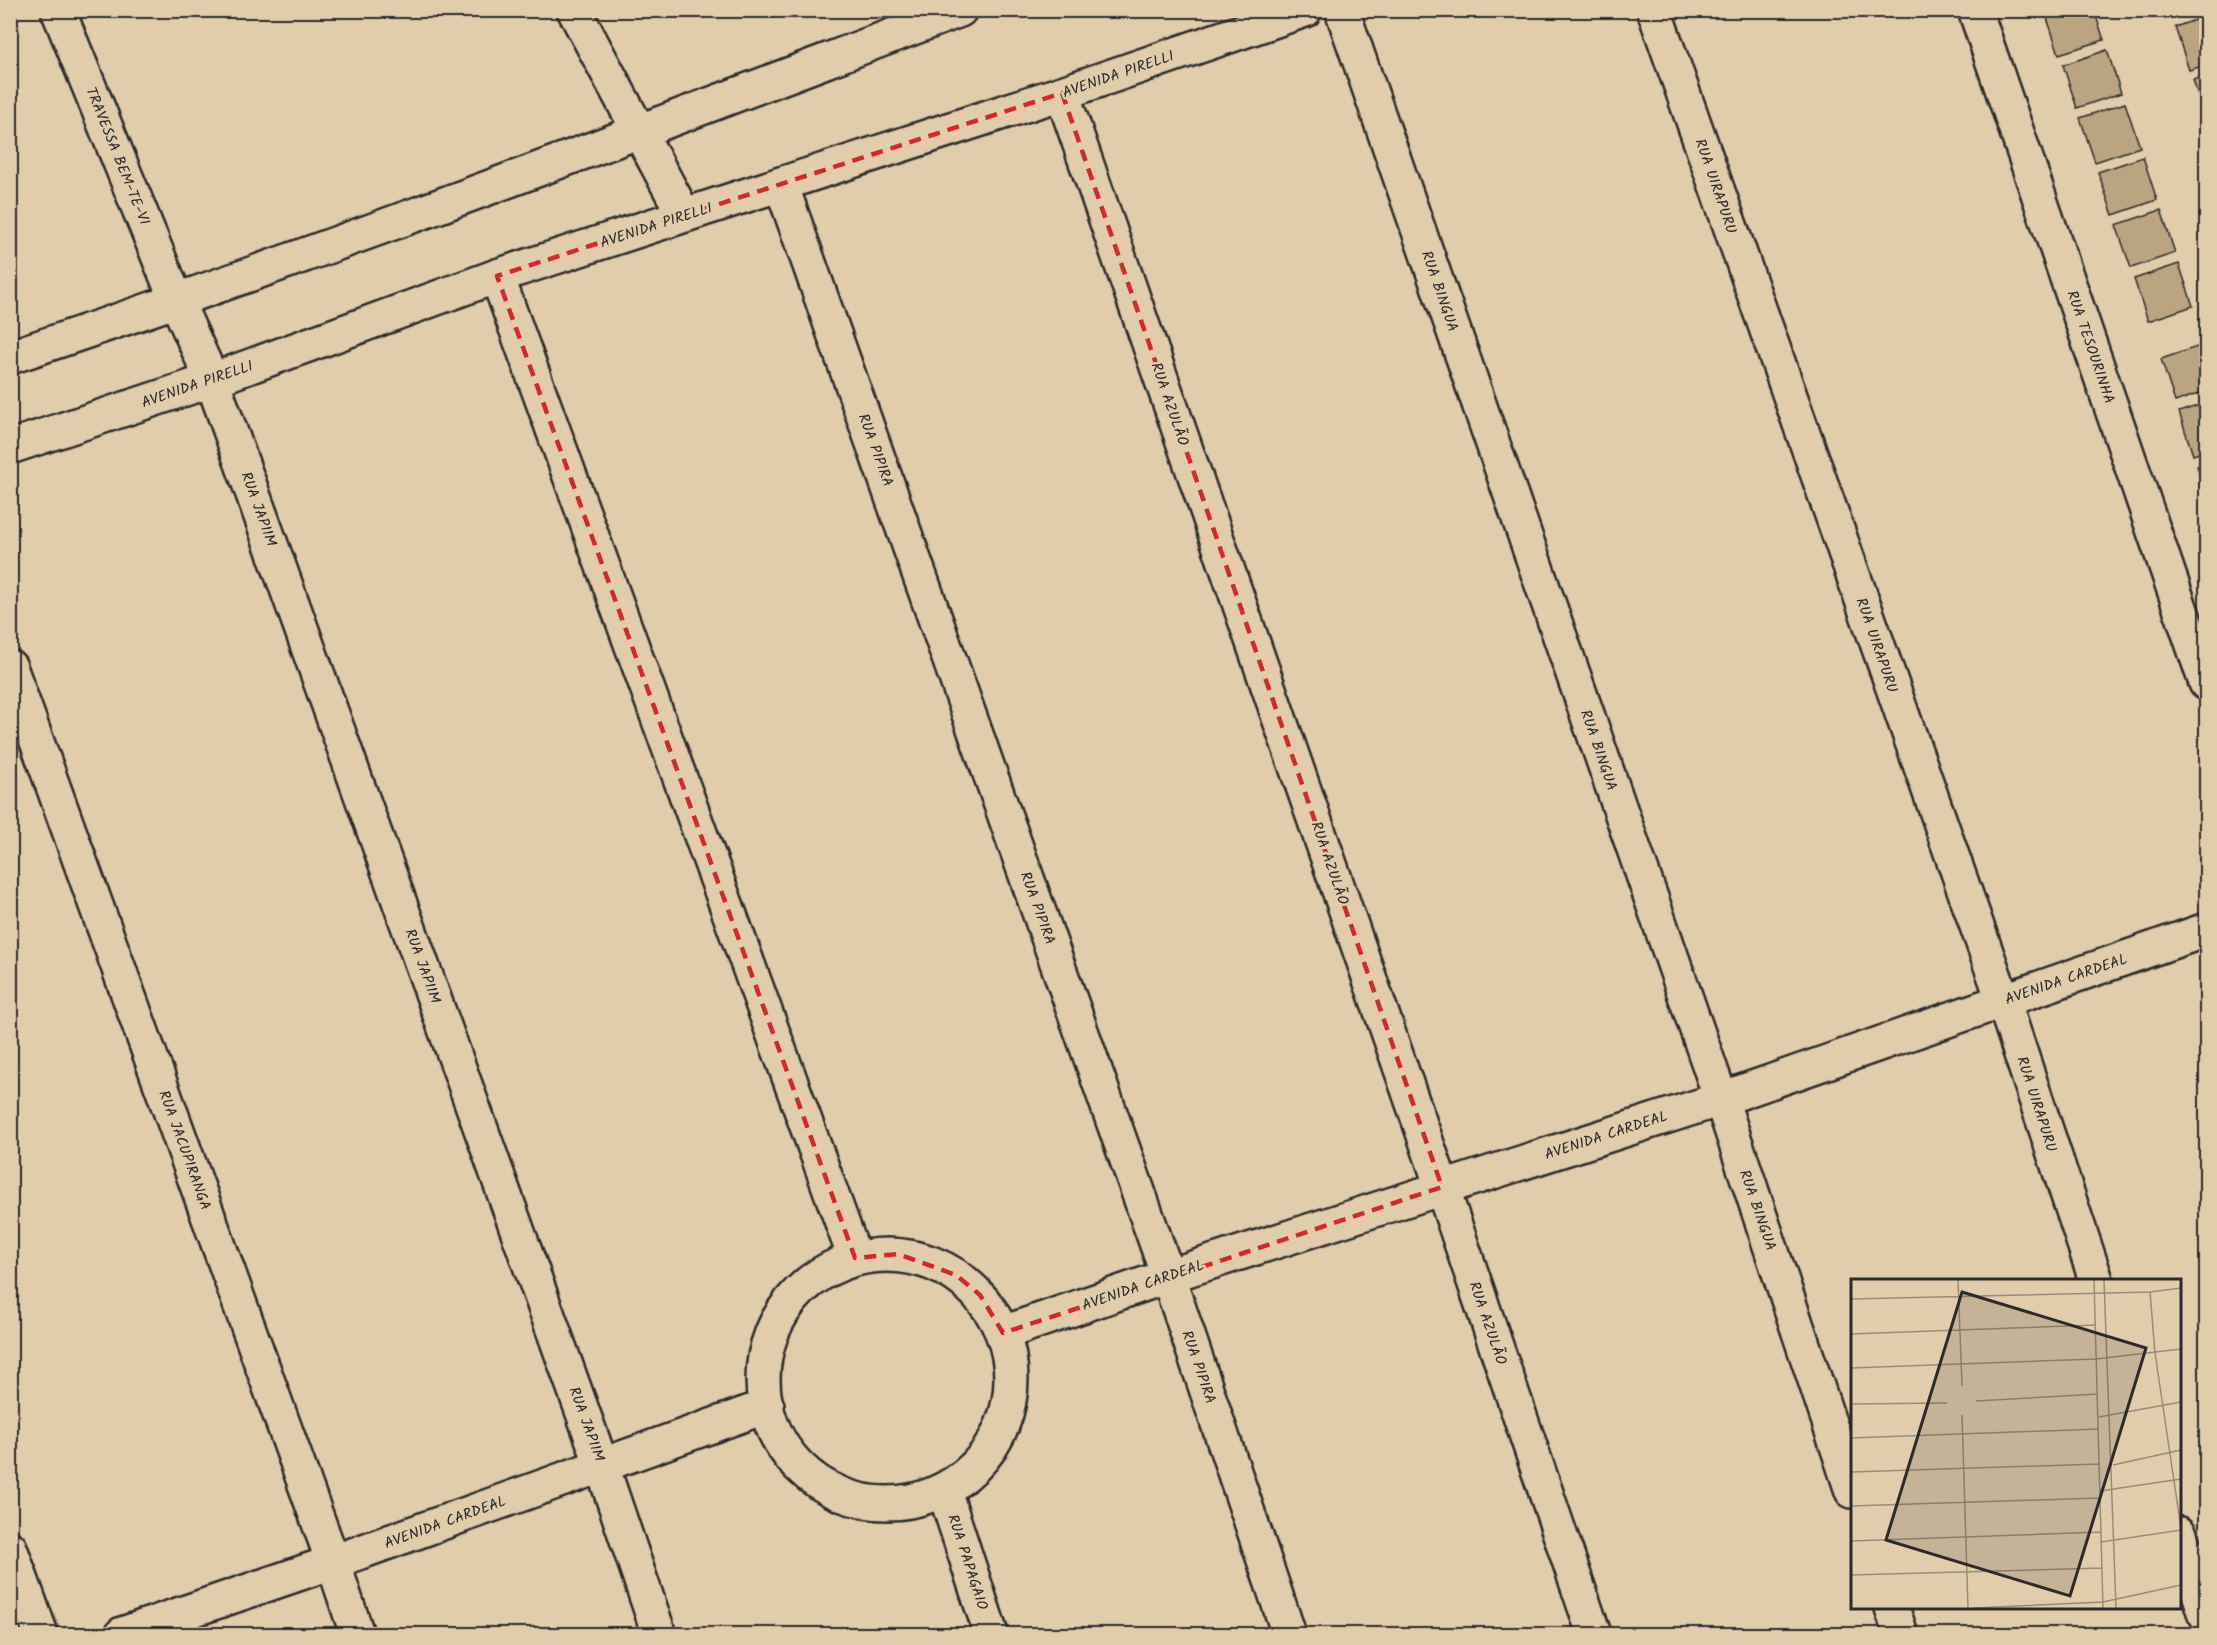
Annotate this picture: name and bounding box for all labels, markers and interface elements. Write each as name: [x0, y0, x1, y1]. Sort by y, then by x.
street label: AVENIDA PIRELLI: [1059, 44, 1178, 105]
street label: TRAVESSA BEM-TE-VI: [78, 84, 156, 229]
street label: RUA UIRAPURU: [1688, 136, 1743, 237]
street label: AVENIDA PIRELLI: [597, 196, 716, 255]
street label: RUA BINGUA: [1414, 247, 1464, 335]
street label: RUA TESOURINHA: [2059, 287, 2121, 407]
street label: AVENIDA PIRELLI: [138, 354, 257, 415]
street label: RUA AZULÃO: [1144, 359, 1195, 449]
street label: RUA PIPIRA: [851, 410, 899, 490]
street label: RUA JAPIIM: [233, 468, 283, 550]
street label: RUA UIRAPURU: [1849, 595, 1904, 696]
street label: RUA BINGUA: [1573, 706, 1623, 794]
street label: RUA AZULÃO: [1304, 818, 1355, 908]
street label: RUA PIPIRA: [1013, 868, 1061, 948]
street label: RUA JAPIIM: [397, 925, 447, 1007]
street label: AVENIDA CARDEAL: [2002, 948, 2131, 1012]
street label: RUA UIRAPURU: [2009, 1053, 2063, 1155]
street label: RUA JACUPIRANGA: [151, 1087, 217, 1214]
street label: AVENIDA CARDEAL: [1542, 1105, 1671, 1167]
street label: RUA BINGUA: [1732, 1166, 1782, 1254]
street label: AVENIDA CARDEAL: [1079, 1254, 1208, 1318]
street label: RUA AZULÃO: [1462, 1278, 1513, 1368]
inset map: [1851, 1279, 2181, 1609]
street label: RUA PIPIRA: [1174, 1327, 1222, 1407]
street label: RUA JAPIIM: [561, 1383, 611, 1465]
street label: AVENIDA CARDEAL: [381, 1490, 510, 1556]
street label: RUA PAPAGAIO: [940, 1511, 994, 1613]

